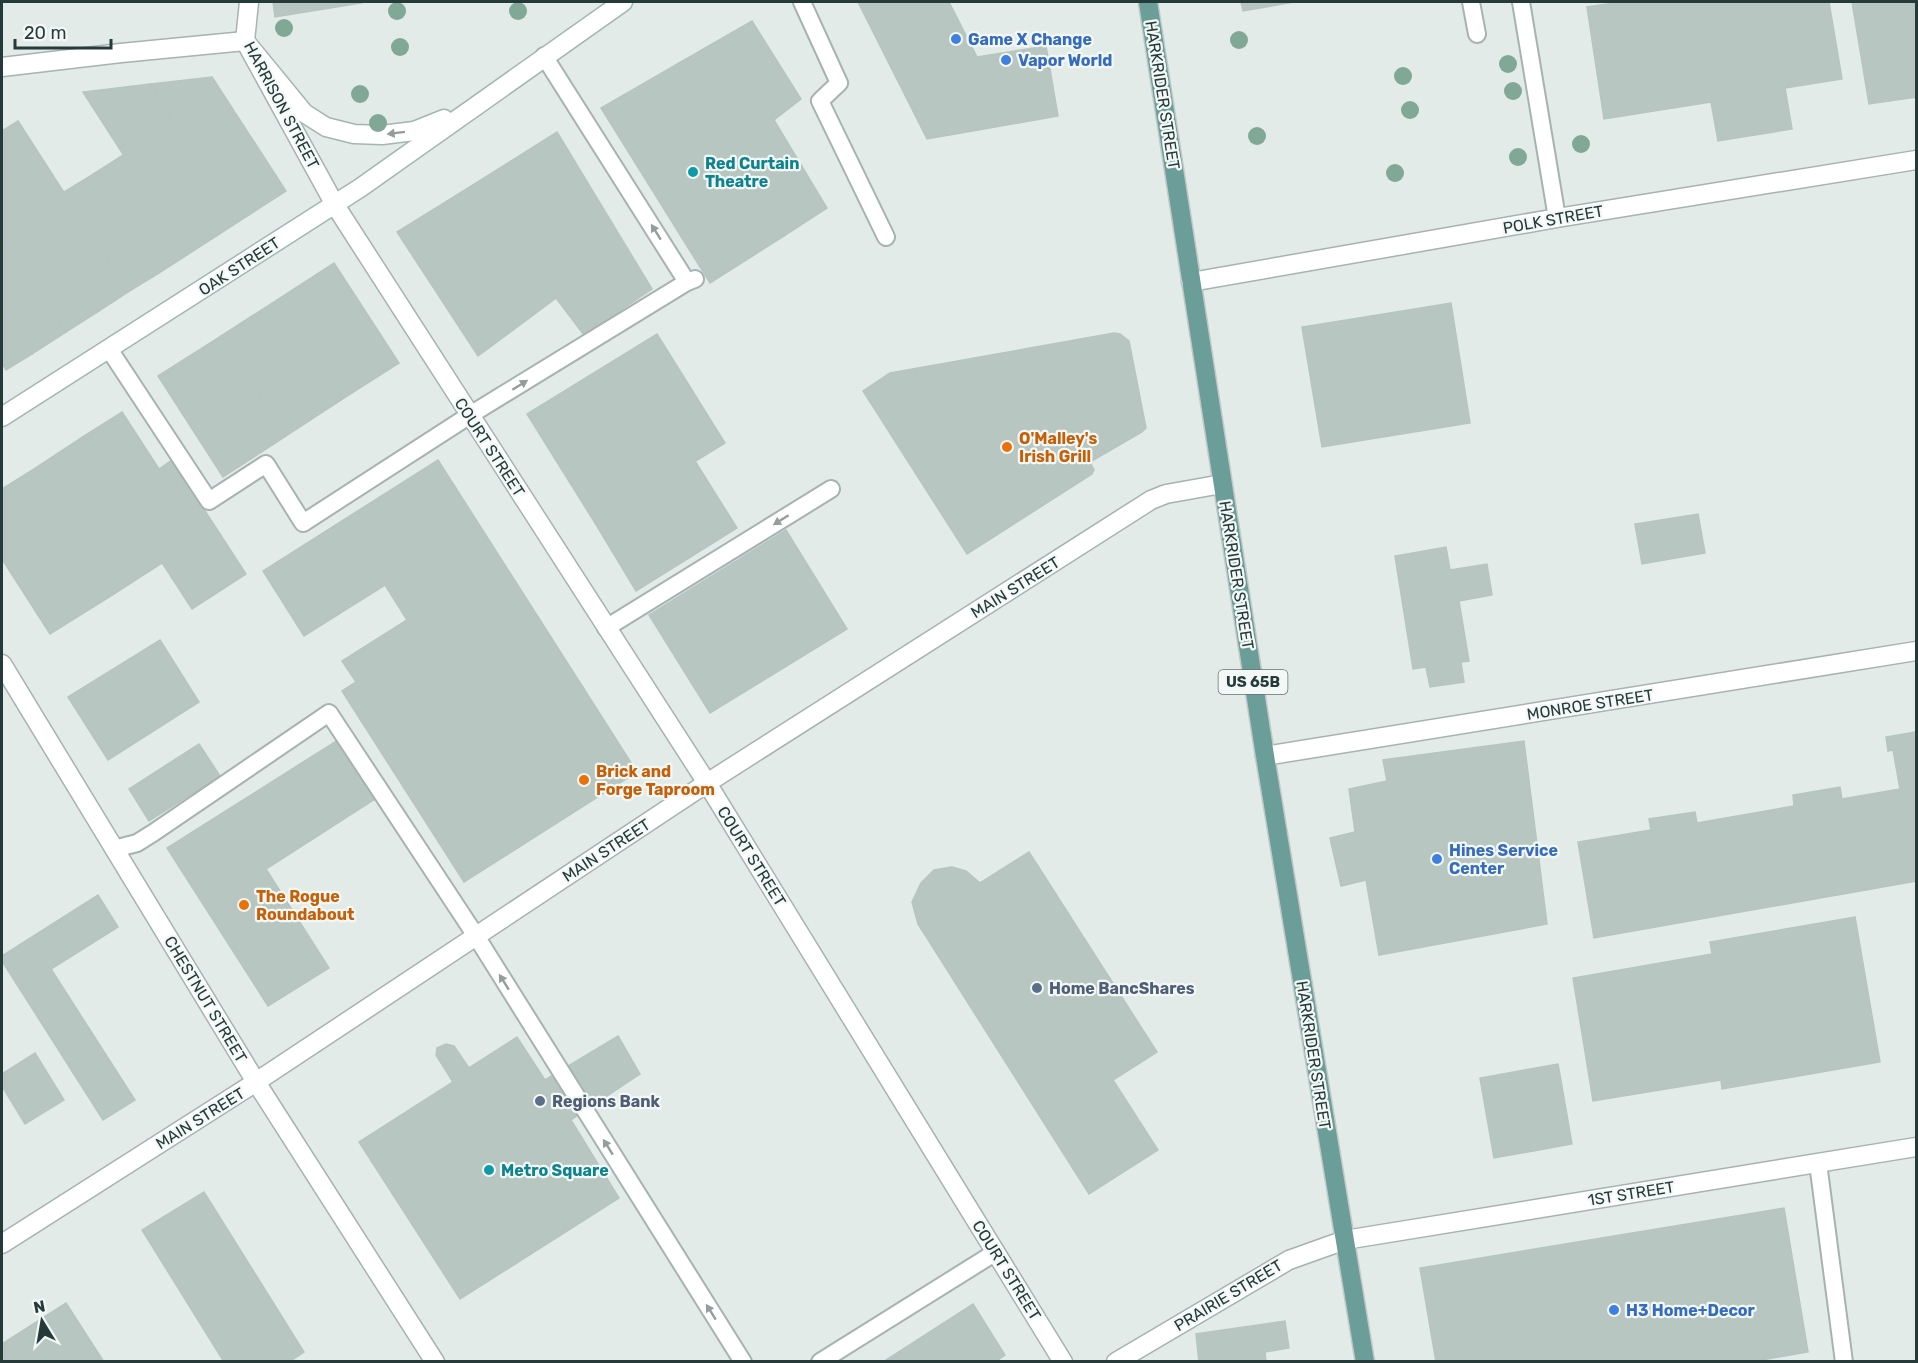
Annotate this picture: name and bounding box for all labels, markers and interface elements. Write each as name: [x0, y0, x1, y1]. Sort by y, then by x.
scale bar: [15, 12, 111, 50]
street label: HARKRIDER STREET: [1141, 19, 1184, 171]
text: 20 m: [24, 22, 66, 44]
place label: Game X Change: [968, 30, 1092, 49]
marker: Game X Change: [949, 32, 963, 46]
street label: HARRISON STREET: [240, 38, 323, 172]
place label: Vapor World: [1018, 51, 1112, 70]
marker: Vapor World: [999, 53, 1013, 67]
one-way arrow: [387, 128, 406, 138]
place label: Red Curtain Theatre: [705, 154, 800, 191]
marker: Red Curtain Theatre: [686, 165, 700, 179]
street label: POLK STREET: [1501, 201, 1605, 238]
one-way arrow: [650, 224, 661, 241]
street label: OAK STREET: [195, 233, 283, 300]
one-way arrow: [512, 379, 528, 390]
street label: COURT STREET: [451, 394, 529, 500]
place label: O'Malley's Irish Grill: [1019, 429, 1097, 466]
marker: O'Malley's Irish Grill: [1000, 440, 1014, 454]
street label: HARKRIDER STREET: [1215, 499, 1258, 651]
one-way arrow: [773, 515, 789, 526]
street label: MAIN STREET: [967, 553, 1063, 622]
road number: US 65B: [1218, 670, 1288, 694]
street label: MONROE STREET: [1525, 685, 1655, 724]
place label: Brick and Forge Taproom: [596, 762, 715, 799]
marker: Brick and Forge Taproom: [577, 773, 591, 787]
street label: COURT STREET: [713, 803, 790, 910]
street label: MAIN STREET: [559, 815, 654, 886]
place label: Hines Service Center: [1449, 841, 1558, 878]
marker: Hines Service Center: [1430, 852, 1444, 866]
place label: The Rogue Roundabout: [256, 887, 355, 924]
marker: The Rogue Roundabout: [237, 898, 251, 912]
street label: CHESTNUT STREET: [160, 933, 251, 1066]
one-way arrow: [499, 974, 510, 990]
place label: Home BancShares: [1049, 979, 1195, 998]
street label: HARKRIDER STREET: [1292, 979, 1335, 1131]
marker: Home BancShares: [1030, 981, 1044, 995]
street label: MAIN STREET: [152, 1084, 248, 1153]
place label: Regions Bank: [552, 1092, 660, 1111]
marker: Regions Bank: [533, 1094, 547, 1108]
one-way arrow: [602, 1139, 613, 1155]
place label: Metro Square: [501, 1161, 609, 1180]
marker: Metro Square: [482, 1163, 496, 1177]
street label: 1ST STREET: [1586, 1177, 1676, 1210]
street label: COURT STREET: [968, 1217, 1045, 1324]
street label: PRAIRIE STREET: [1171, 1256, 1286, 1335]
north arrow: [12, 1291, 72, 1351]
text: N: [32, 1296, 47, 1317]
place label: H3 Home+Decor: [1626, 1301, 1756, 1320]
marker: H3 Home+Decor: [1607, 1303, 1621, 1317]
one-way arrow: [706, 1304, 717, 1320]

